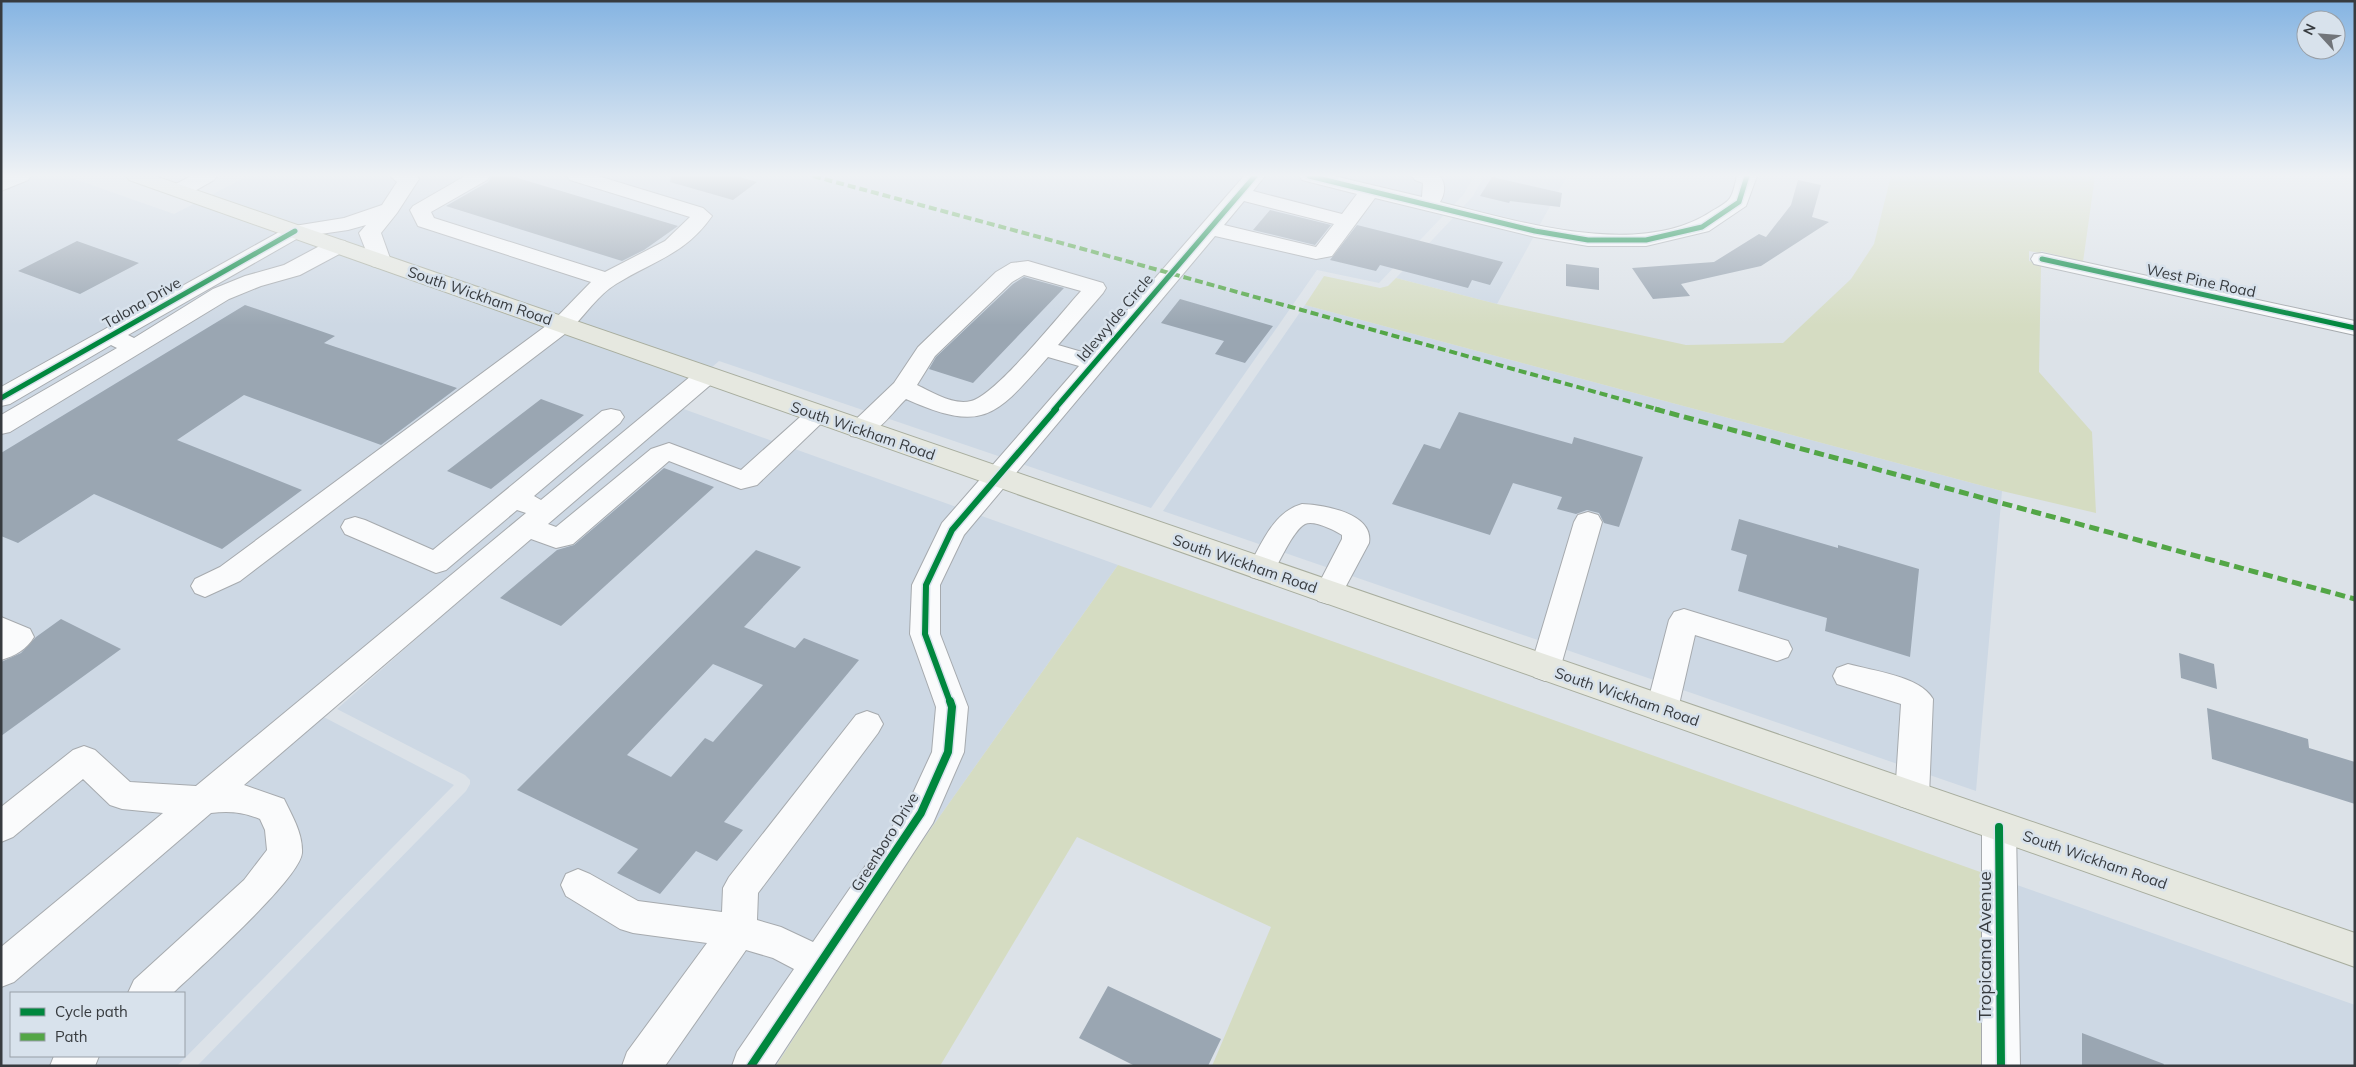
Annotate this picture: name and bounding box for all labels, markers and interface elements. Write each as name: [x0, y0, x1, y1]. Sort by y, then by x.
north arrow: [2296, 10, 2346, 60]
text: N: [2299, 21, 2320, 38]
street label: West Pine Road: [2145, 260, 2258, 301]
street label: South Wickham Road: [405, 262, 555, 329]
street label: Idlewylde Circle: [1072, 270, 1157, 365]
street label: Talona Drive: [99, 273, 184, 333]
street label: South Wickham Road: [788, 397, 938, 464]
street label: South Wickham Road: [1170, 530, 1320, 597]
street label: South Wickham Road: [1552, 663, 1702, 730]
street label: Greenboro Drive: [847, 789, 923, 895]
street label: South Wickham Road: [2020, 826, 2170, 893]
street label: Tropicana Avenue: [1973, 871, 1996, 1021]
legend: [10, 992, 185, 1057]
text: Cycle path: [55, 1002, 128, 1021]
text: Path: [55, 1027, 87, 1046]

